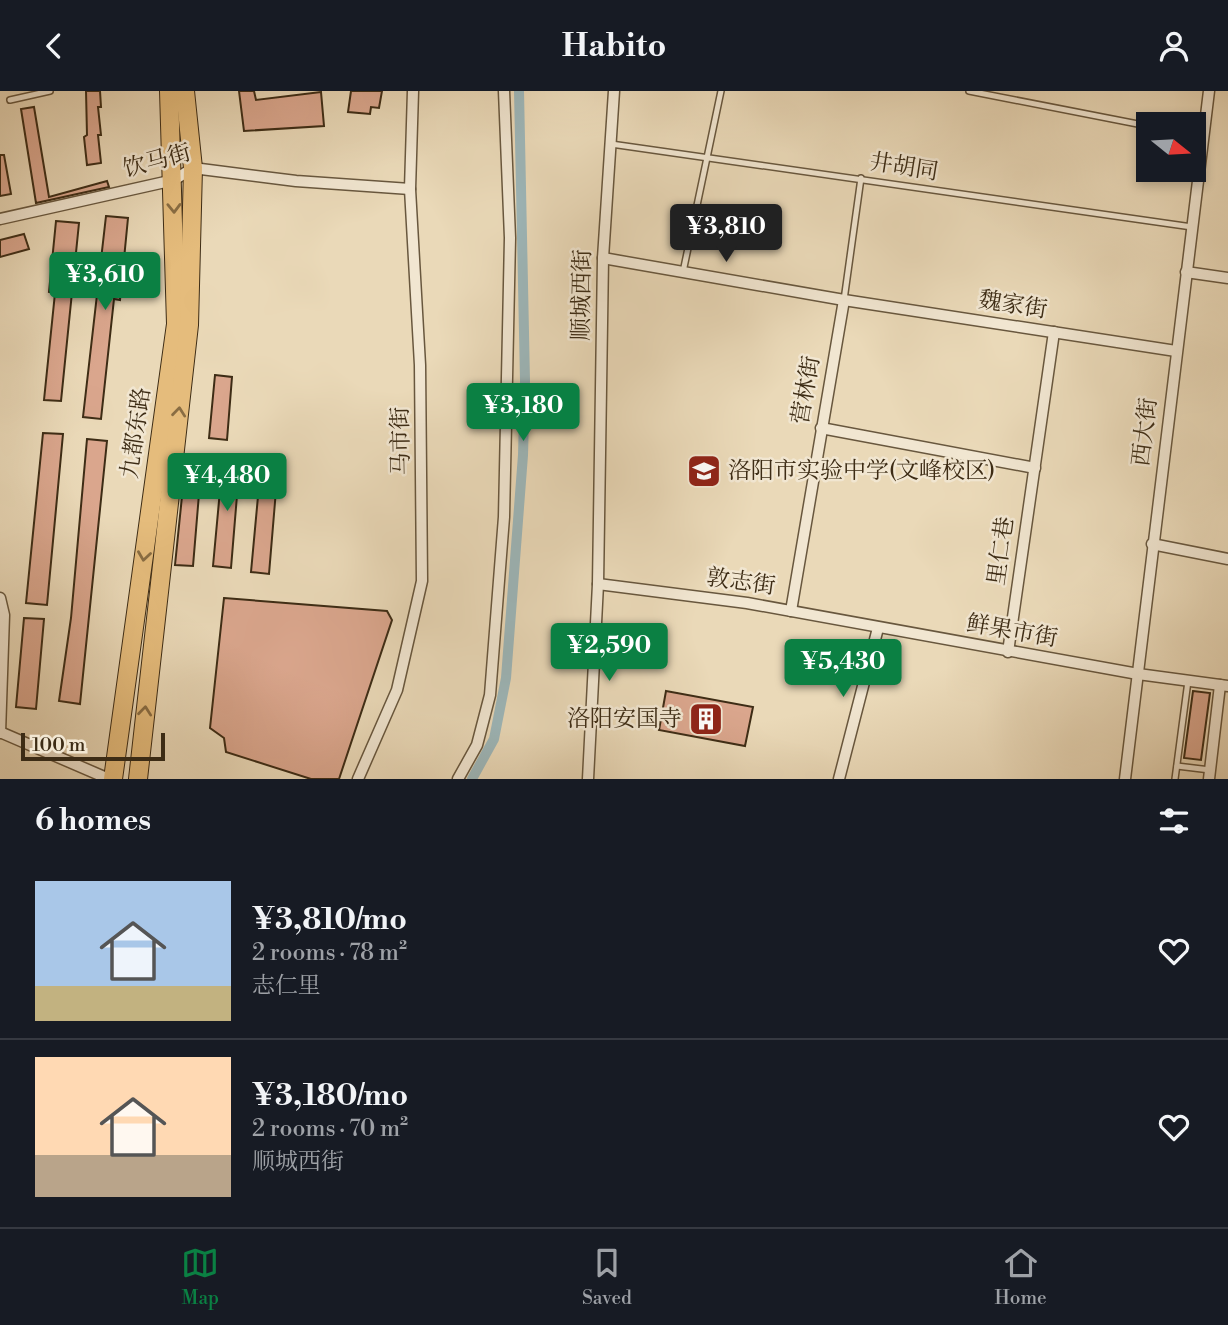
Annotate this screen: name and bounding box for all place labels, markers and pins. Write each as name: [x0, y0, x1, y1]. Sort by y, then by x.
pin: ¥3,810: [669, 205, 783, 264]
pin: ¥3,610: [48, 253, 162, 312]
pin: ¥3,180: [466, 383, 580, 443]
school or university icon: 洛阳市实验中学(文峰校区): [685, 452, 723, 490]
pin: ¥4,480: [170, 453, 284, 513]
place label: 洛阳市实验中学(文峰校区): [728, 457, 995, 485]
pin: ¥2,590: [552, 623, 666, 683]
pin: ¥5,430: [786, 639, 900, 699]
building icon: 洛阳安国寺: [687, 700, 725, 738]
place label: 洛阳安国寺: [567, 705, 682, 733]

